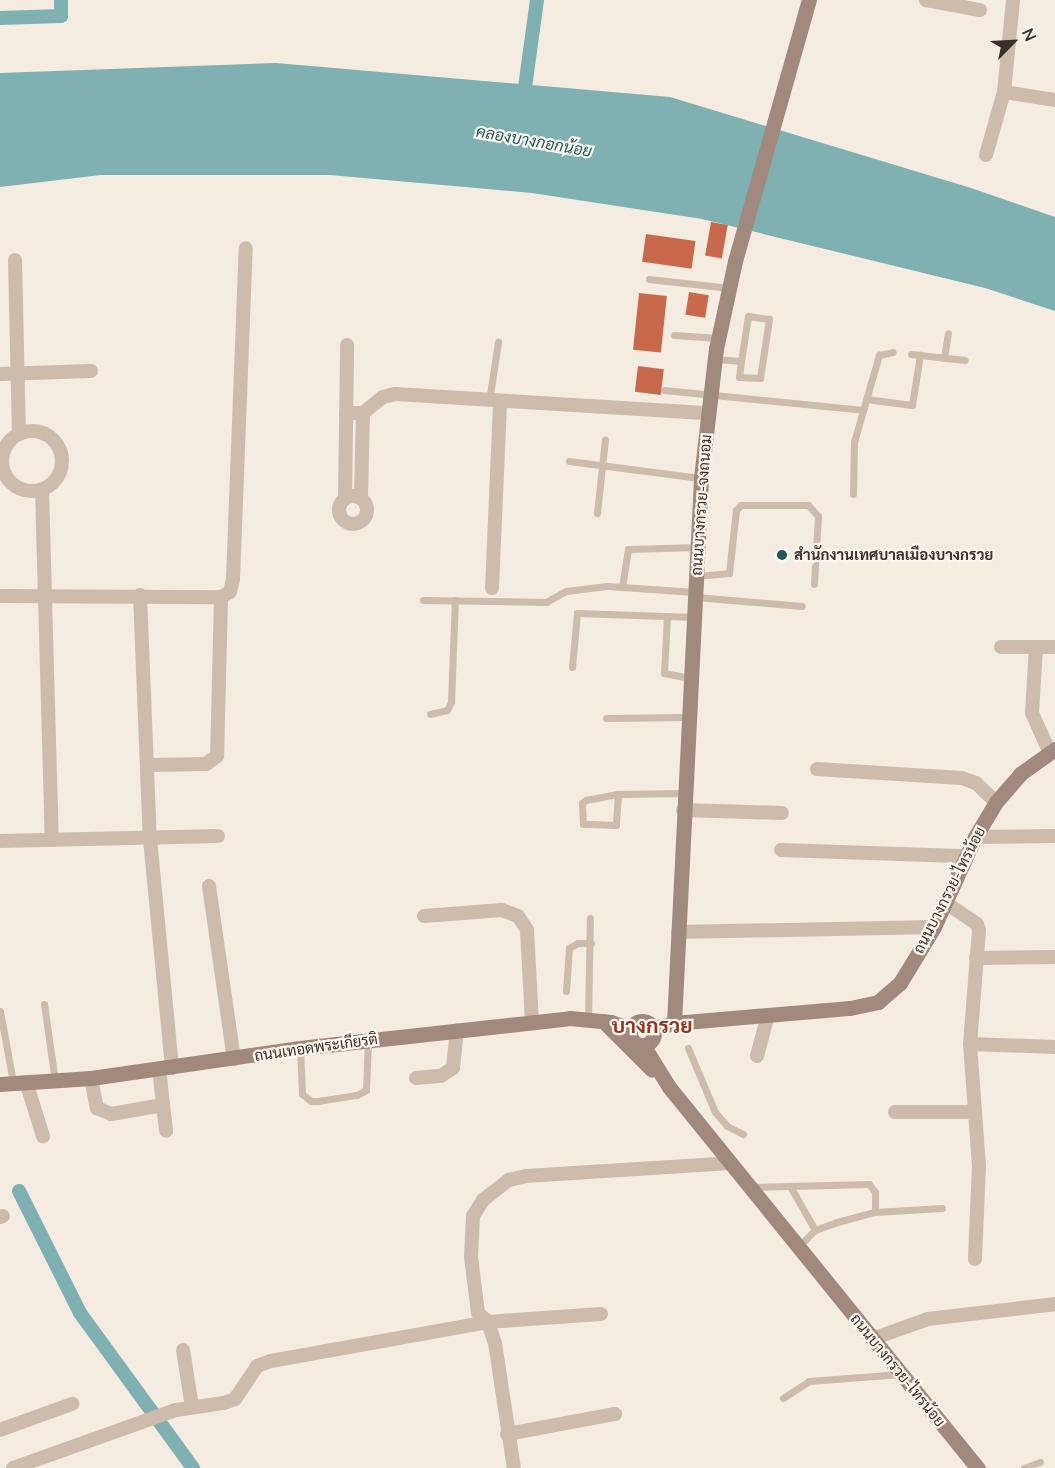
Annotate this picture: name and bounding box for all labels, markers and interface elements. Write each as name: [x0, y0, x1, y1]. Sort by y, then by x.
north arrow: [983, 12, 1043, 72]
text: N: [1018, 25, 1041, 44]
water label: คลองบางกอกน้อย: [474, 121, 594, 161]
street label: ถนนบางกรวย-จงถนอม: [687, 434, 715, 576]
place label: สำนักงานเทศบาลเมืองบางกรวย: [794, 546, 993, 564]
marker: สำนักงานเทศบาลเมืองบางกรวย: [775, 548, 789, 562]
street label: ถนนบางกรวย-ไทรน้อย: [909, 824, 989, 956]
district label: บางกรวย: [611, 1012, 693, 1038]
street label: ถนนเทอดพระเกียรติ: [253, 1029, 379, 1065]
street label: ถนนบางกรวย-ไทรน้อย: [847, 1310, 949, 1430]

